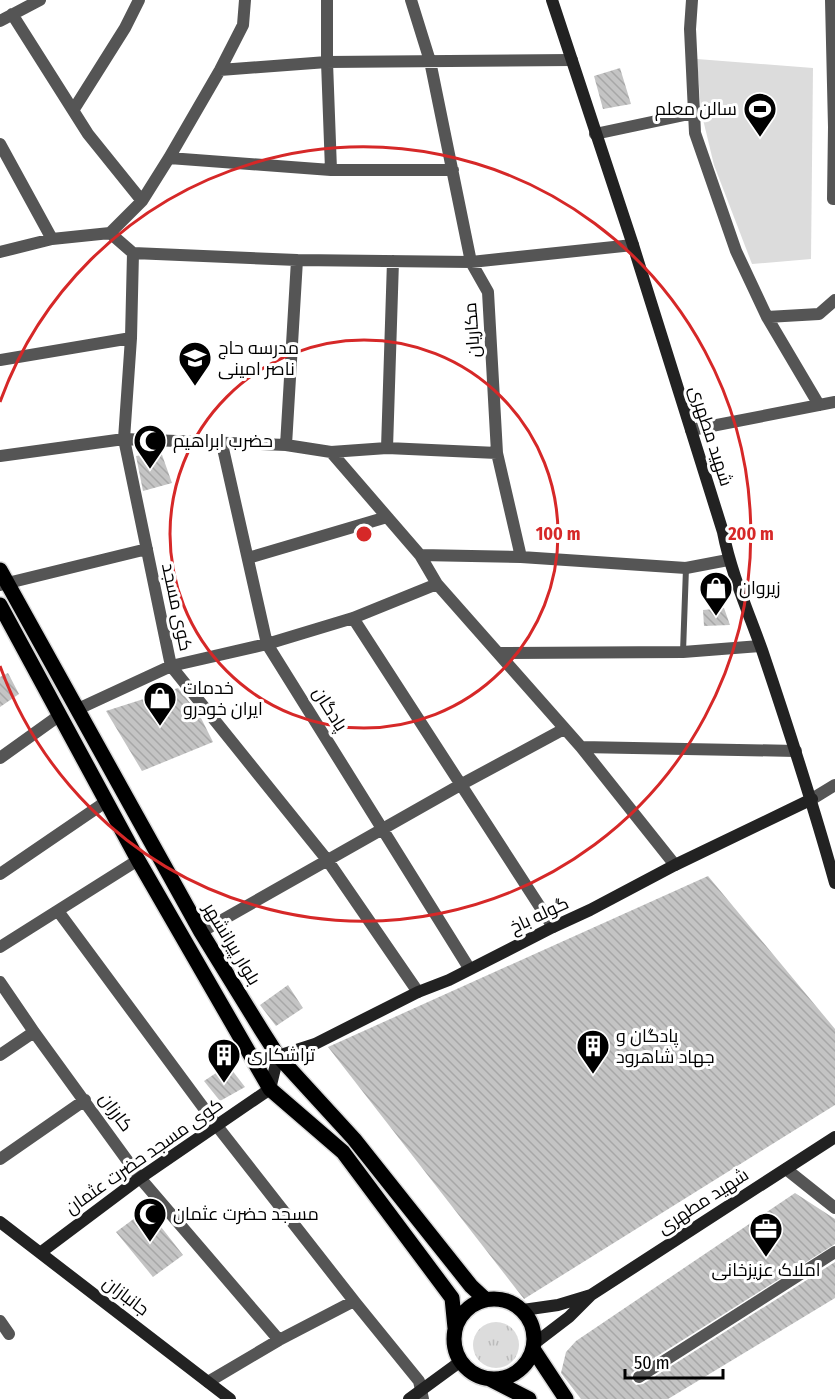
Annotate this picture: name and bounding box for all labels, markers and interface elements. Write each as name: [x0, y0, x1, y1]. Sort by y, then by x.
sports icon: سالن معلم: [742, 91, 778, 138]
place label: سالن معلم: [655, 98, 737, 121]
street label: مکاریان: [459, 302, 485, 358]
place label: مدرسه حاج ناصر امینی: [218, 337, 299, 380]
school or university icon: مدرسه حاج ناصر امینی: [177, 340, 213, 387]
street label: شهید مطهری: [684, 383, 738, 489]
mosque icon: حضرب ابراهیم: [132, 423, 168, 470]
place label: حضرب ابراهیم: [173, 430, 273, 453]
text: 100 m: [536, 523, 580, 545]
text: 200 m: [727, 523, 774, 545]
centre of rings: [354, 524, 374, 544]
street label: کوی مسجد: [157, 561, 197, 653]
shop icon: زیروان: [698, 570, 734, 617]
place label: زیروان: [739, 577, 781, 599]
place label: خدمات ایران خودرو: [183, 677, 263, 720]
shop icon: خدمات ایران خودرو: [142, 680, 178, 727]
street label: پادگان: [307, 683, 352, 736]
street label: گوله باخ: [506, 892, 572, 939]
street label: بلوار پیرانشهر: [197, 898, 265, 990]
place label: پادگان و جهاد شاهرود: [616, 1025, 715, 1068]
building icon: پادگان و جهاد شاهرود: [575, 1028, 611, 1075]
building icon: تراشکاری: [206, 1037, 242, 1084]
place label: تراشکاری: [247, 1044, 315, 1066]
street label: کارزان: [95, 1088, 137, 1136]
street label: کوی مسجد حضرت عثمان: [61, 1093, 227, 1219]
street label: شهید مطهری: [653, 1163, 753, 1239]
mosque icon: مسجد حضرت عثمان: [132, 1196, 168, 1243]
place label: مسجد حضرت عثمان: [173, 1203, 319, 1225]
office icon: املاک عزیزخانی: [748, 1211, 784, 1258]
place label: املاک عزیزخانی: [711, 1259, 821, 1281]
street label: جانبازان: [99, 1271, 153, 1321]
scale bar: [625, 1342, 722, 1380]
text: 50 m: [634, 1352, 670, 1374]

